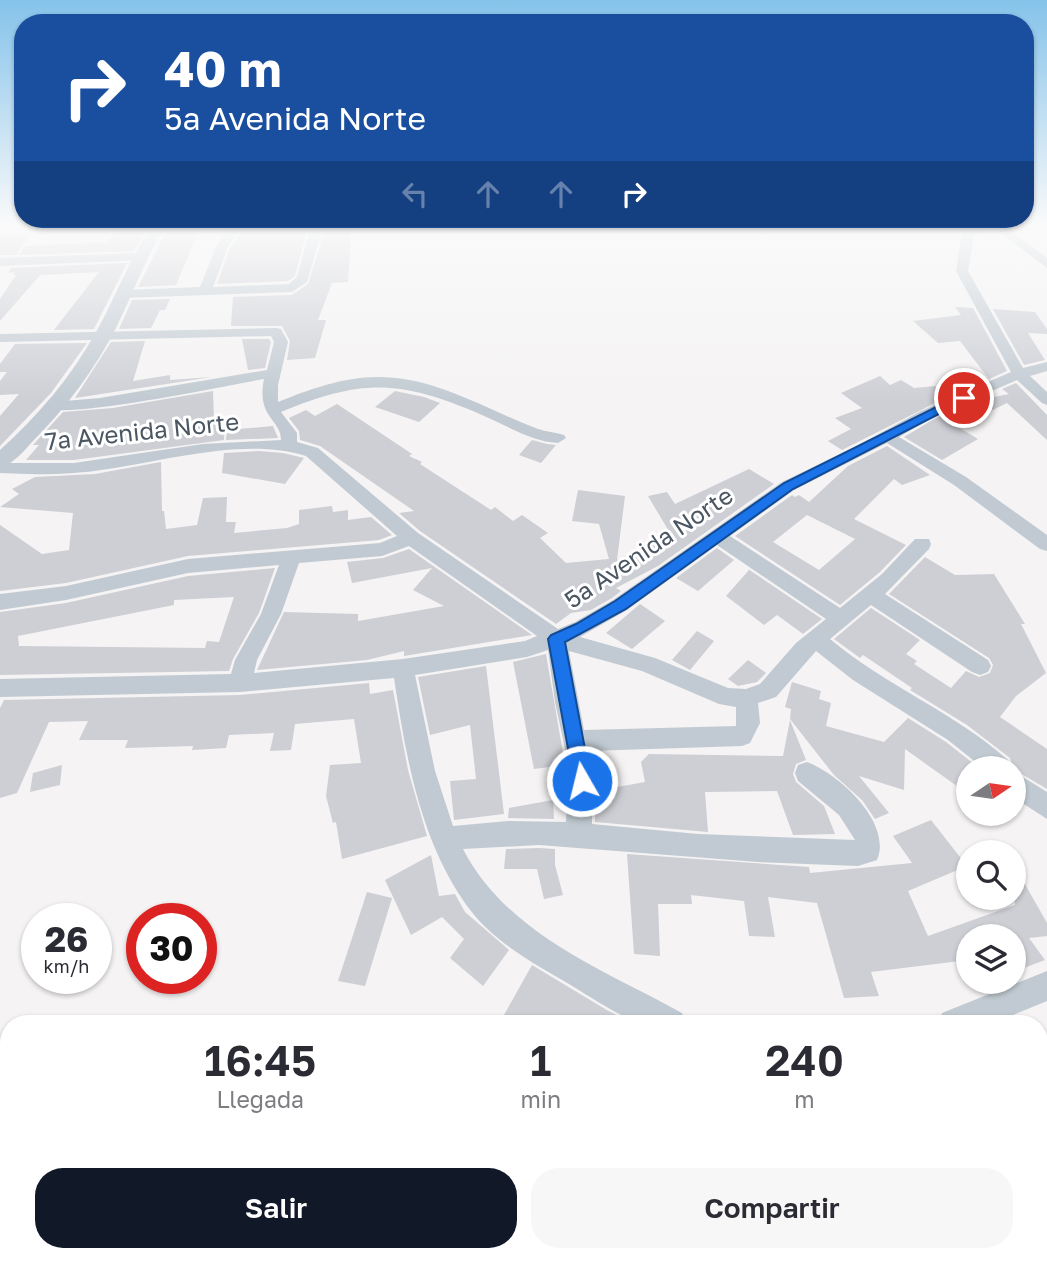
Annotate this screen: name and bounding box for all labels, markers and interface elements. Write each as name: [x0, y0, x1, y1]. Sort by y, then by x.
text: 40 m: [164, 39, 282, 98]
icon: right: [49, 42, 140, 133]
text: 5a Avenida Norte: [164, 99, 426, 137]
icon: left: [396, 175, 434, 213]
icon: ahead: [469, 175, 507, 213]
icon: ahead: [542, 175, 580, 213]
icon: right: [615, 175, 653, 213]
pin: [934, 368, 994, 428]
icon: arrive: [945, 379, 983, 417]
street label: 7a Avenida Norte: [43, 406, 240, 455]
street label: 5a Avenida Norte: [559, 480, 738, 614]
position arrow: [545, 744, 619, 818]
north arrow: [956, 756, 1026, 826]
map controls: [956, 756, 1026, 994]
button: search: [956, 840, 1026, 910]
speed limit sign: 30: [126, 903, 217, 994]
text: 26: [45, 918, 88, 960]
button: layers: [956, 924, 1026, 994]
text: km/h: [44, 955, 89, 977]
text: 16:45: [204, 1035, 316, 1085]
text: 1: [530, 1035, 551, 1085]
text: 240: [765, 1035, 844, 1085]
text: Llegada: [216, 1085, 304, 1113]
text: min: [520, 1085, 561, 1113]
text: m: [794, 1085, 815, 1113]
button: Salir: [35, 1168, 517, 1248]
button: Compartir: [531, 1168, 1013, 1248]

